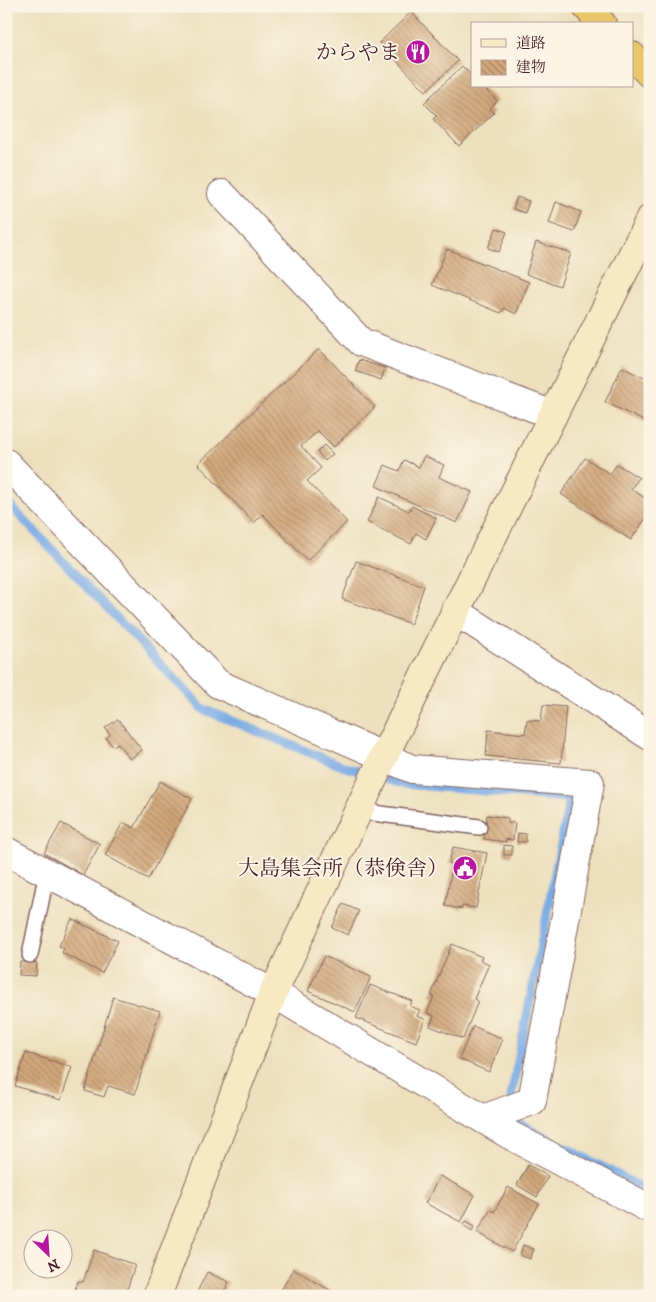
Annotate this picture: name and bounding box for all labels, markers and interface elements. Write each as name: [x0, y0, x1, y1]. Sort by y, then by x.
legend: [471, 22, 634, 88]
text: 道路: [516, 34, 546, 53]
restaurant icon: からやま: [405, 39, 431, 65]
place label: からやま: [316, 40, 400, 66]
text: 建物: [516, 58, 546, 77]
public building icon: 大島集会所（恭倹舎）: [452, 855, 478, 881]
place label: 大島集会所（恭倹舎）: [238, 856, 448, 882]
north arrow: [22, 1230, 72, 1280]
text: N: [44, 1254, 62, 1276]

